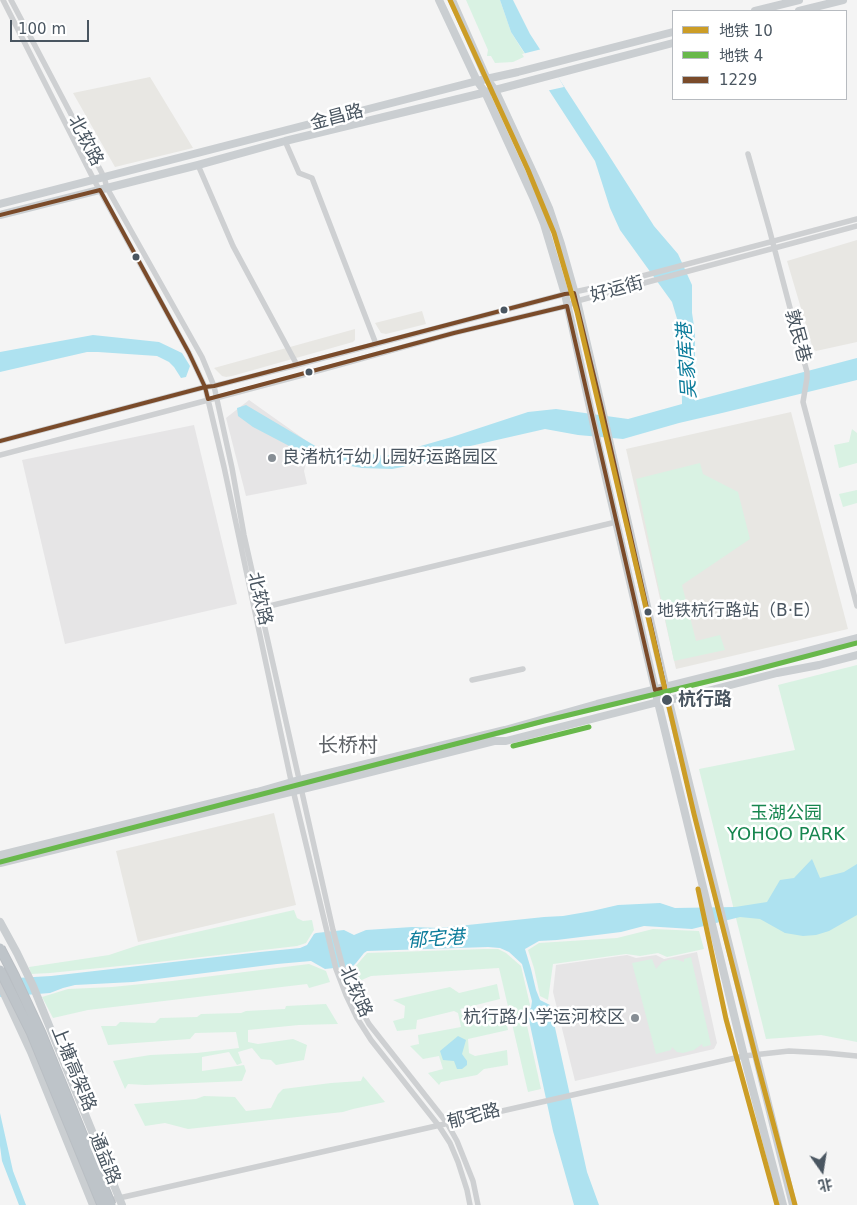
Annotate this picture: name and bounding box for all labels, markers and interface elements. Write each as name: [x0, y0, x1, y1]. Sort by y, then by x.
scale bar: [12, 10, 91, 42]
legend: [672, 10, 847, 100]
text: 100 m: [18, 20, 66, 38]
text: 地铁 10: [719, 22, 773, 40]
text: 地铁 4: [719, 47, 763, 65]
text: 1229: [719, 71, 757, 89]
street label: 金昌路: [308, 101, 366, 135]
street label: 北软路: [63, 112, 107, 170]
unlabelled marker: [131, 252, 141, 262]
street label: 好运街: [588, 273, 646, 307]
unlabelled marker: [499, 305, 509, 315]
street label: 敦民巷: [780, 307, 814, 365]
water label: 吴家库港: [674, 322, 702, 400]
unlabelled marker: [304, 367, 314, 377]
place label: 良渚杭行幼儿园好运路园区: [282, 447, 498, 469]
marker: 良渚杭行幼儿园好运路园区: [266, 452, 278, 464]
street label: 北软路: [242, 570, 276, 628]
place label: 地铁杭行路站（B·E）: [657, 602, 821, 622]
marker: 地铁杭行路站（B·E）: [643, 607, 653, 617]
place label: 杭行路: [678, 689, 732, 711]
marker: 杭行路: [660, 693, 674, 707]
district label: 长桥村: [318, 735, 378, 759]
park label: 玉湖公园 YOHOO PARK: [727, 803, 845, 846]
water label: 郁宅港: [407, 927, 465, 953]
street label: 北软路: [334, 963, 376, 1021]
place label: 杭行路小学运河校区: [463, 1007, 625, 1029]
marker: 杭行路小学运河校区: [629, 1012, 641, 1024]
street label: 上塘高架路: [46, 1023, 100, 1115]
street label: 郁宅路: [445, 1100, 503, 1134]
street label: 通益路: [84, 1130, 124, 1188]
north arrow: [797, 1145, 847, 1195]
text: 北: [817, 1175, 834, 1194]

